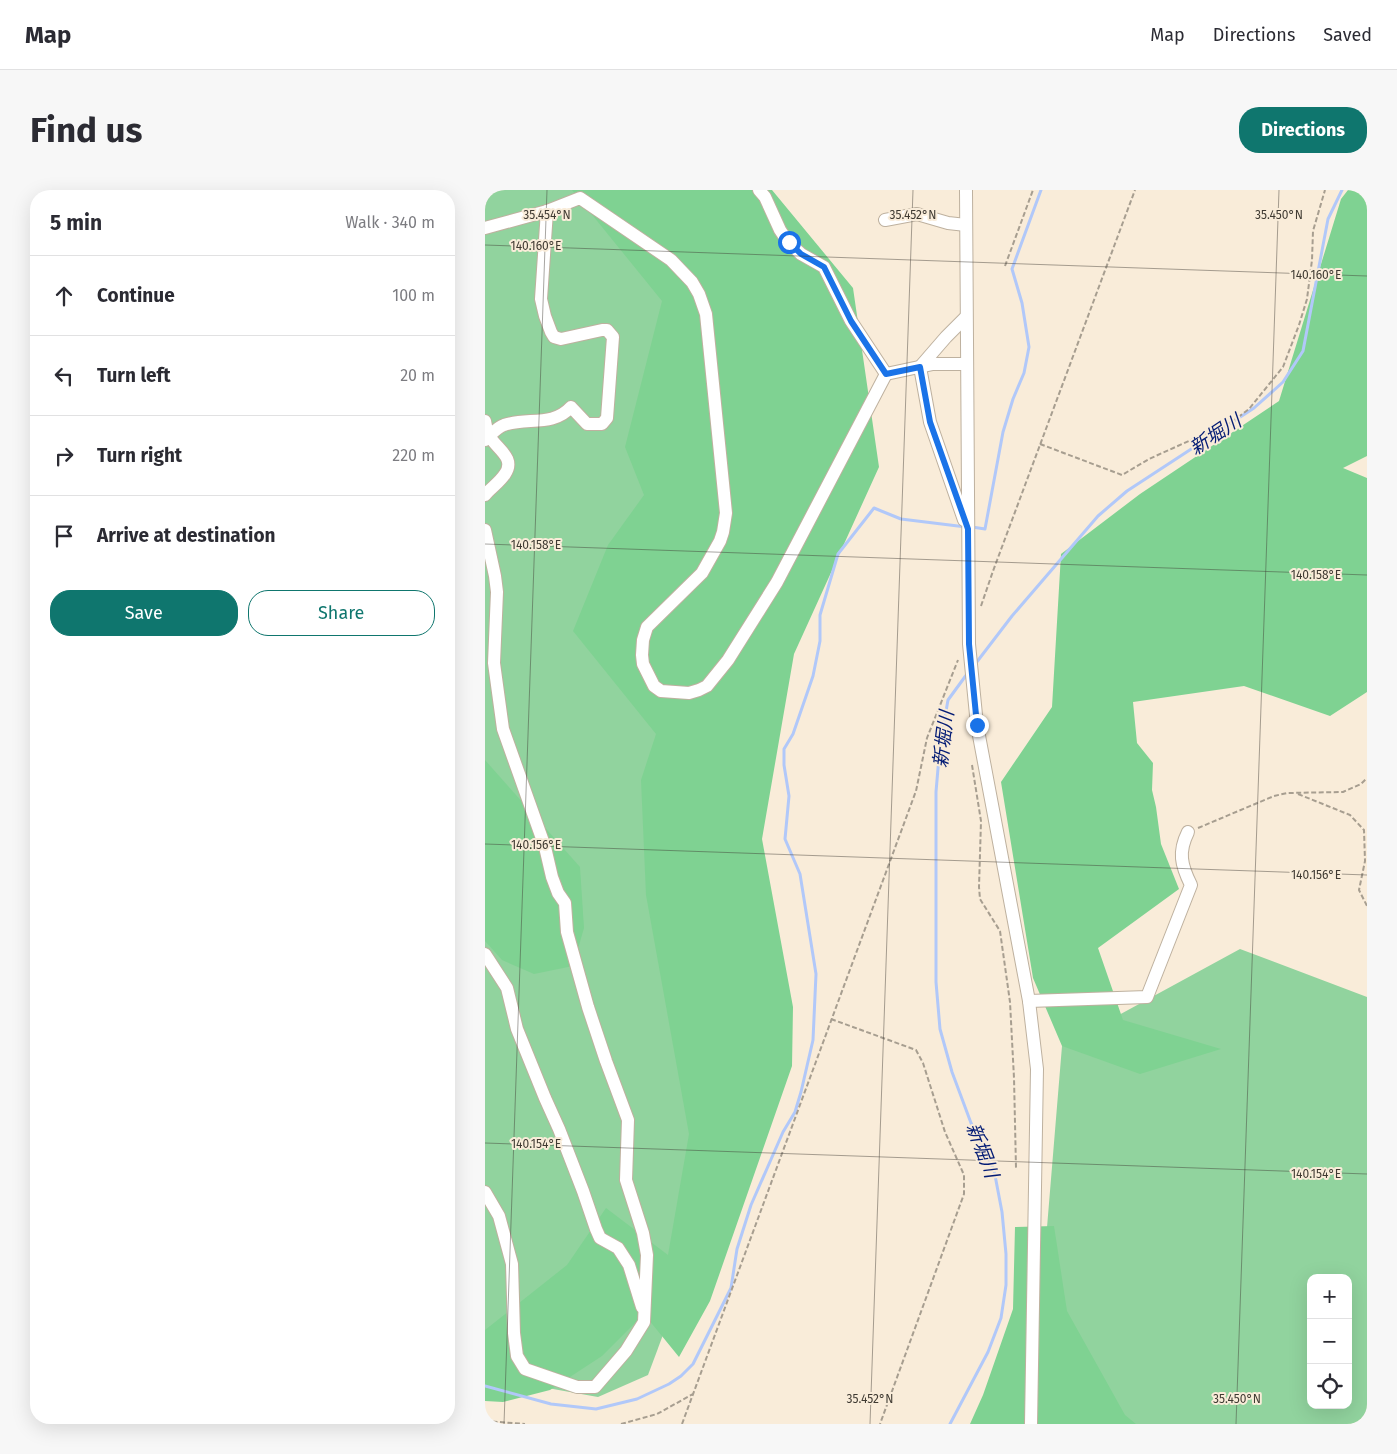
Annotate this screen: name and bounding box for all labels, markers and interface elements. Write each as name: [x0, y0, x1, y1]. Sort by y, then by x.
text: Map: [25, 21, 71, 49]
text: Map: [1150, 24, 1185, 46]
text: Directions: [1213, 24, 1295, 46]
text: Saved: [1323, 24, 1372, 46]
button: Directions: [1239, 107, 1367, 153]
text: Find us: [30, 109, 142, 151]
text: 35.454°N: [523, 208, 571, 222]
text: 35.452°N: [889, 208, 937, 222]
text: 35.450°N: [1255, 208, 1303, 222]
text: 5 min: [50, 210, 102, 236]
text: Walk · 340 m: [345, 213, 435, 232]
route start: [778, 231, 801, 254]
text: 140.160°E: [511, 239, 561, 253]
text: 140.160°E: [1291, 268, 1341, 282]
icon: ahead: [50, 282, 78, 310]
text: Continue: [97, 284, 175, 307]
text: 100 m: [392, 286, 435, 305]
icon: left: [50, 362, 78, 390]
text: Turn left: [97, 364, 171, 387]
text: 20 m: [400, 366, 435, 385]
water label: 新堀川: [1185, 408, 1247, 460]
icon: right: [50, 442, 78, 470]
text: Turn right: [97, 444, 182, 467]
text: 220 m: [392, 446, 435, 465]
icon: arrive: [50, 522, 78, 550]
text: Arrive at destination: [97, 524, 276, 547]
text: 140.158°E: [511, 538, 561, 552]
text: 140.158°E: [1291, 568, 1341, 582]
button: Save: [50, 590, 238, 636]
button: Share: [248, 590, 435, 636]
water label: 新堀川: [929, 707, 959, 769]
route end: [966, 714, 989, 737]
text: 140.156°E: [511, 838, 561, 852]
text: 140.156°E: [1291, 868, 1341, 882]
water label: 新堀川: [962, 1119, 1004, 1183]
text: 140.154°E: [511, 1137, 561, 1151]
text: 140.154°E: [1291, 1167, 1341, 1181]
map controls: [1307, 1274, 1352, 1409]
button: +: [1307, 1274, 1352, 1319]
button: −: [1307, 1319, 1352, 1364]
button: locate: [1307, 1364, 1352, 1409]
text: 35.452°N: [846, 1392, 894, 1406]
text: 35.450°N: [1213, 1392, 1261, 1406]

